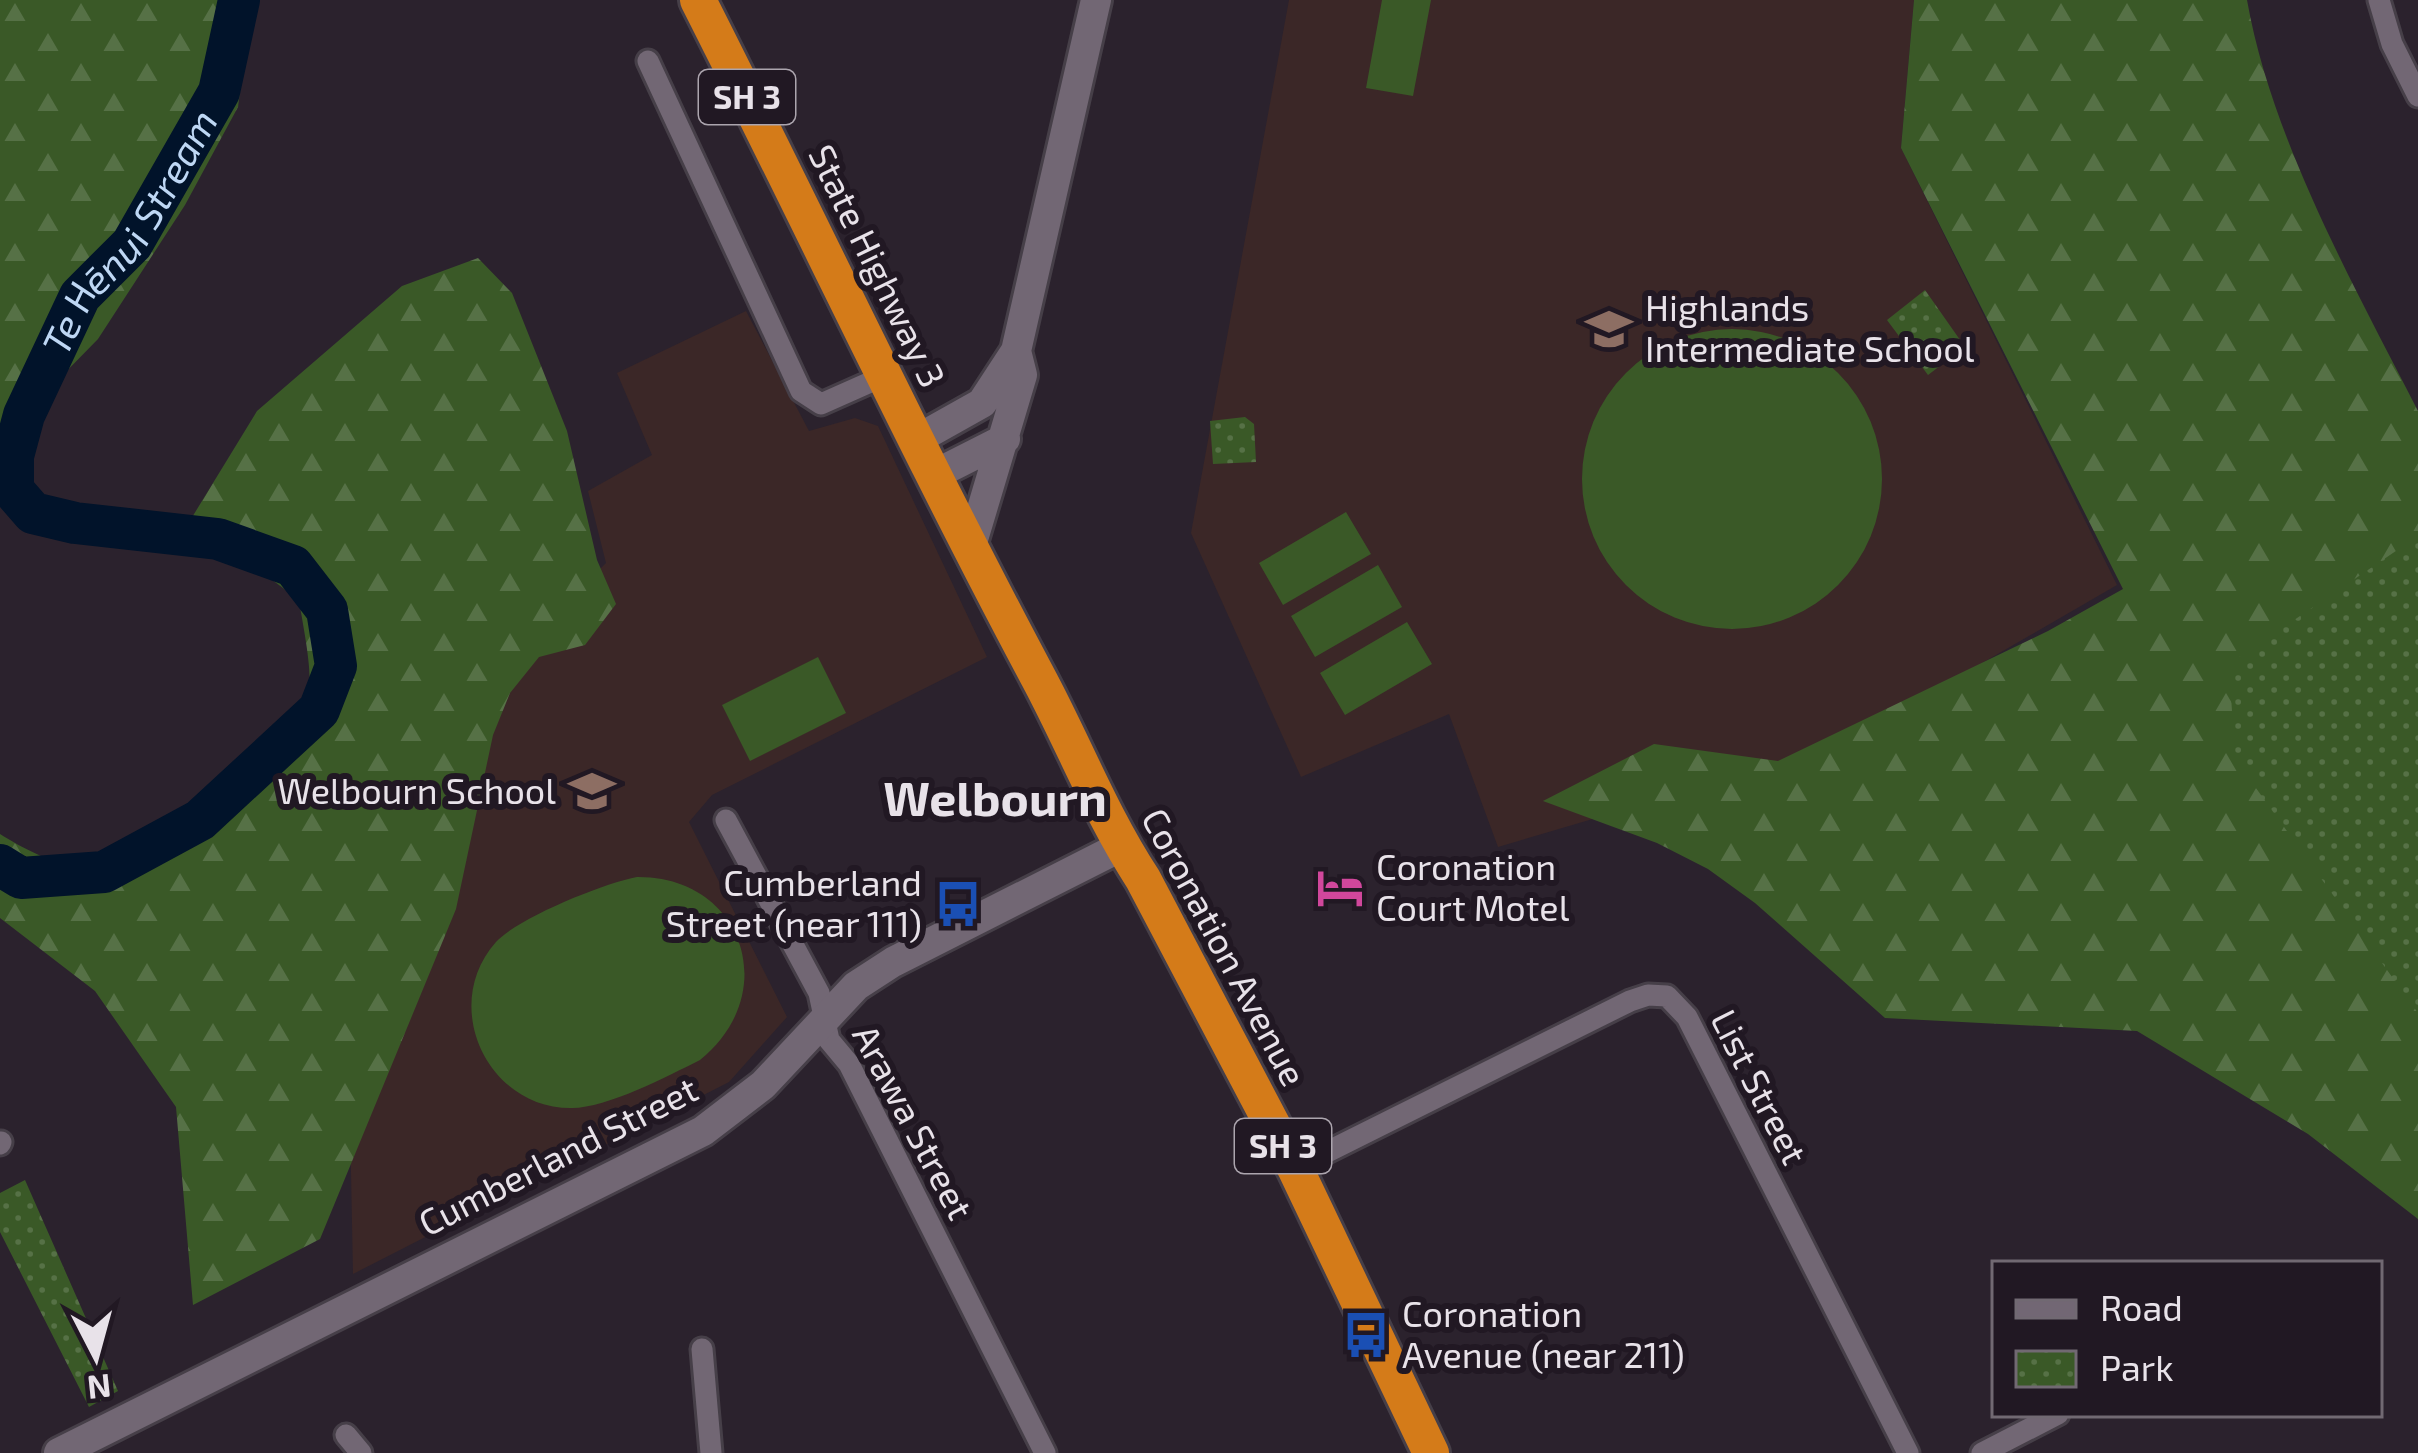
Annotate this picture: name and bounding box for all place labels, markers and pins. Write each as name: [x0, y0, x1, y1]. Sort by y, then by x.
place label: Highlands Intermediate School: [1645, 285, 1975, 369]
school or university icon: Highlands Intermediate School: [1584, 304, 1634, 354]
school or university icon: Welbourn School: [567, 766, 617, 816]
place label: Welbourn School: [277, 768, 556, 811]
place label: Coronation Court Motel: [1376, 844, 1570, 928]
place label: Cumberland Street (near 111): [666, 860, 922, 944]
hotel icon: Coronation Court Motel: [1315, 863, 1365, 913]
bus stop icon: Cumberland Street (near 111): [933, 879, 983, 929]
place label: Coronation Avenue (near 211): [1402, 1291, 1685, 1375]
bus stop icon: Coronation Avenue (near 211): [1341, 1310, 1391, 1360]

